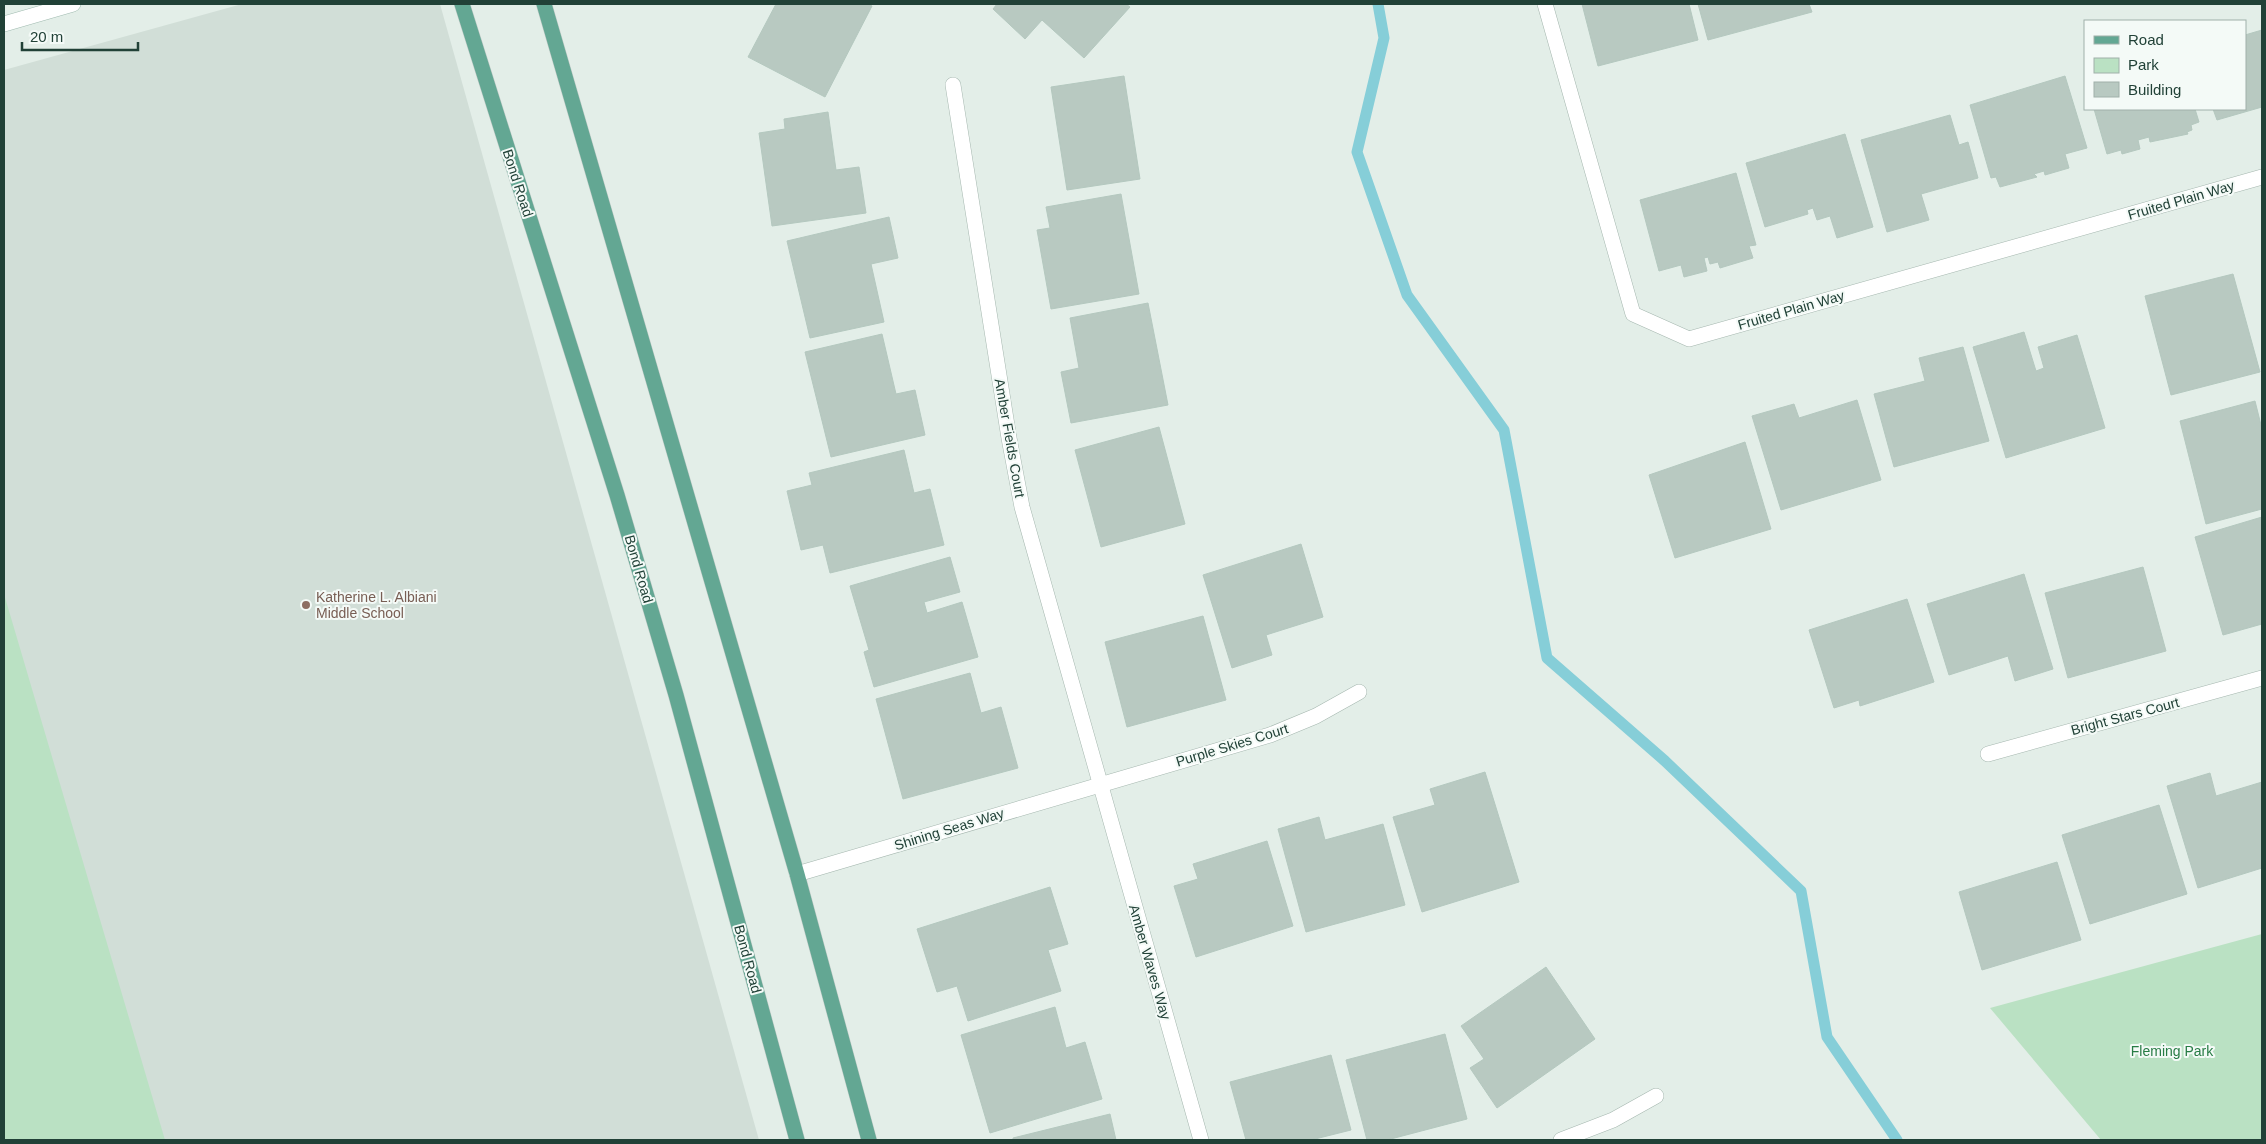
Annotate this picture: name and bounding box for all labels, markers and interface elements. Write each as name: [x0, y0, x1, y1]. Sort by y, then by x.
scale bar: [22, 20, 139, 52]
legend: [2084, 20, 2246, 110]
text: 20 m: [30, 28, 63, 45]
text: Road: [2128, 31, 2164, 48]
text: Park: [2128, 56, 2159, 73]
text: Building: [2128, 81, 2181, 98]
street label: Bond Road: [500, 147, 536, 219]
street label: Fruited Plain Way: [2126, 177, 2236, 223]
street label: Fruited Plain Way: [1736, 287, 1846, 333]
street label: Amber Fields Court: [992, 377, 1028, 499]
street label: Bond Road: [622, 533, 656, 605]
place label: Katherine L. Albiani Middle School: [316, 589, 437, 621]
marker: Katherine L. Albiani Middle School: [300, 599, 312, 611]
street label: Bright Stars Court: [2069, 694, 2181, 738]
street label: Purple Skies Court: [1174, 720, 1290, 770]
street label: Shining Seas Way: [892, 805, 1006, 853]
street label: Amber Waves Way: [1126, 903, 1174, 1021]
street label: Bond Road: [731, 923, 765, 995]
park label: Fleming Park: [2131, 1043, 2214, 1059]

